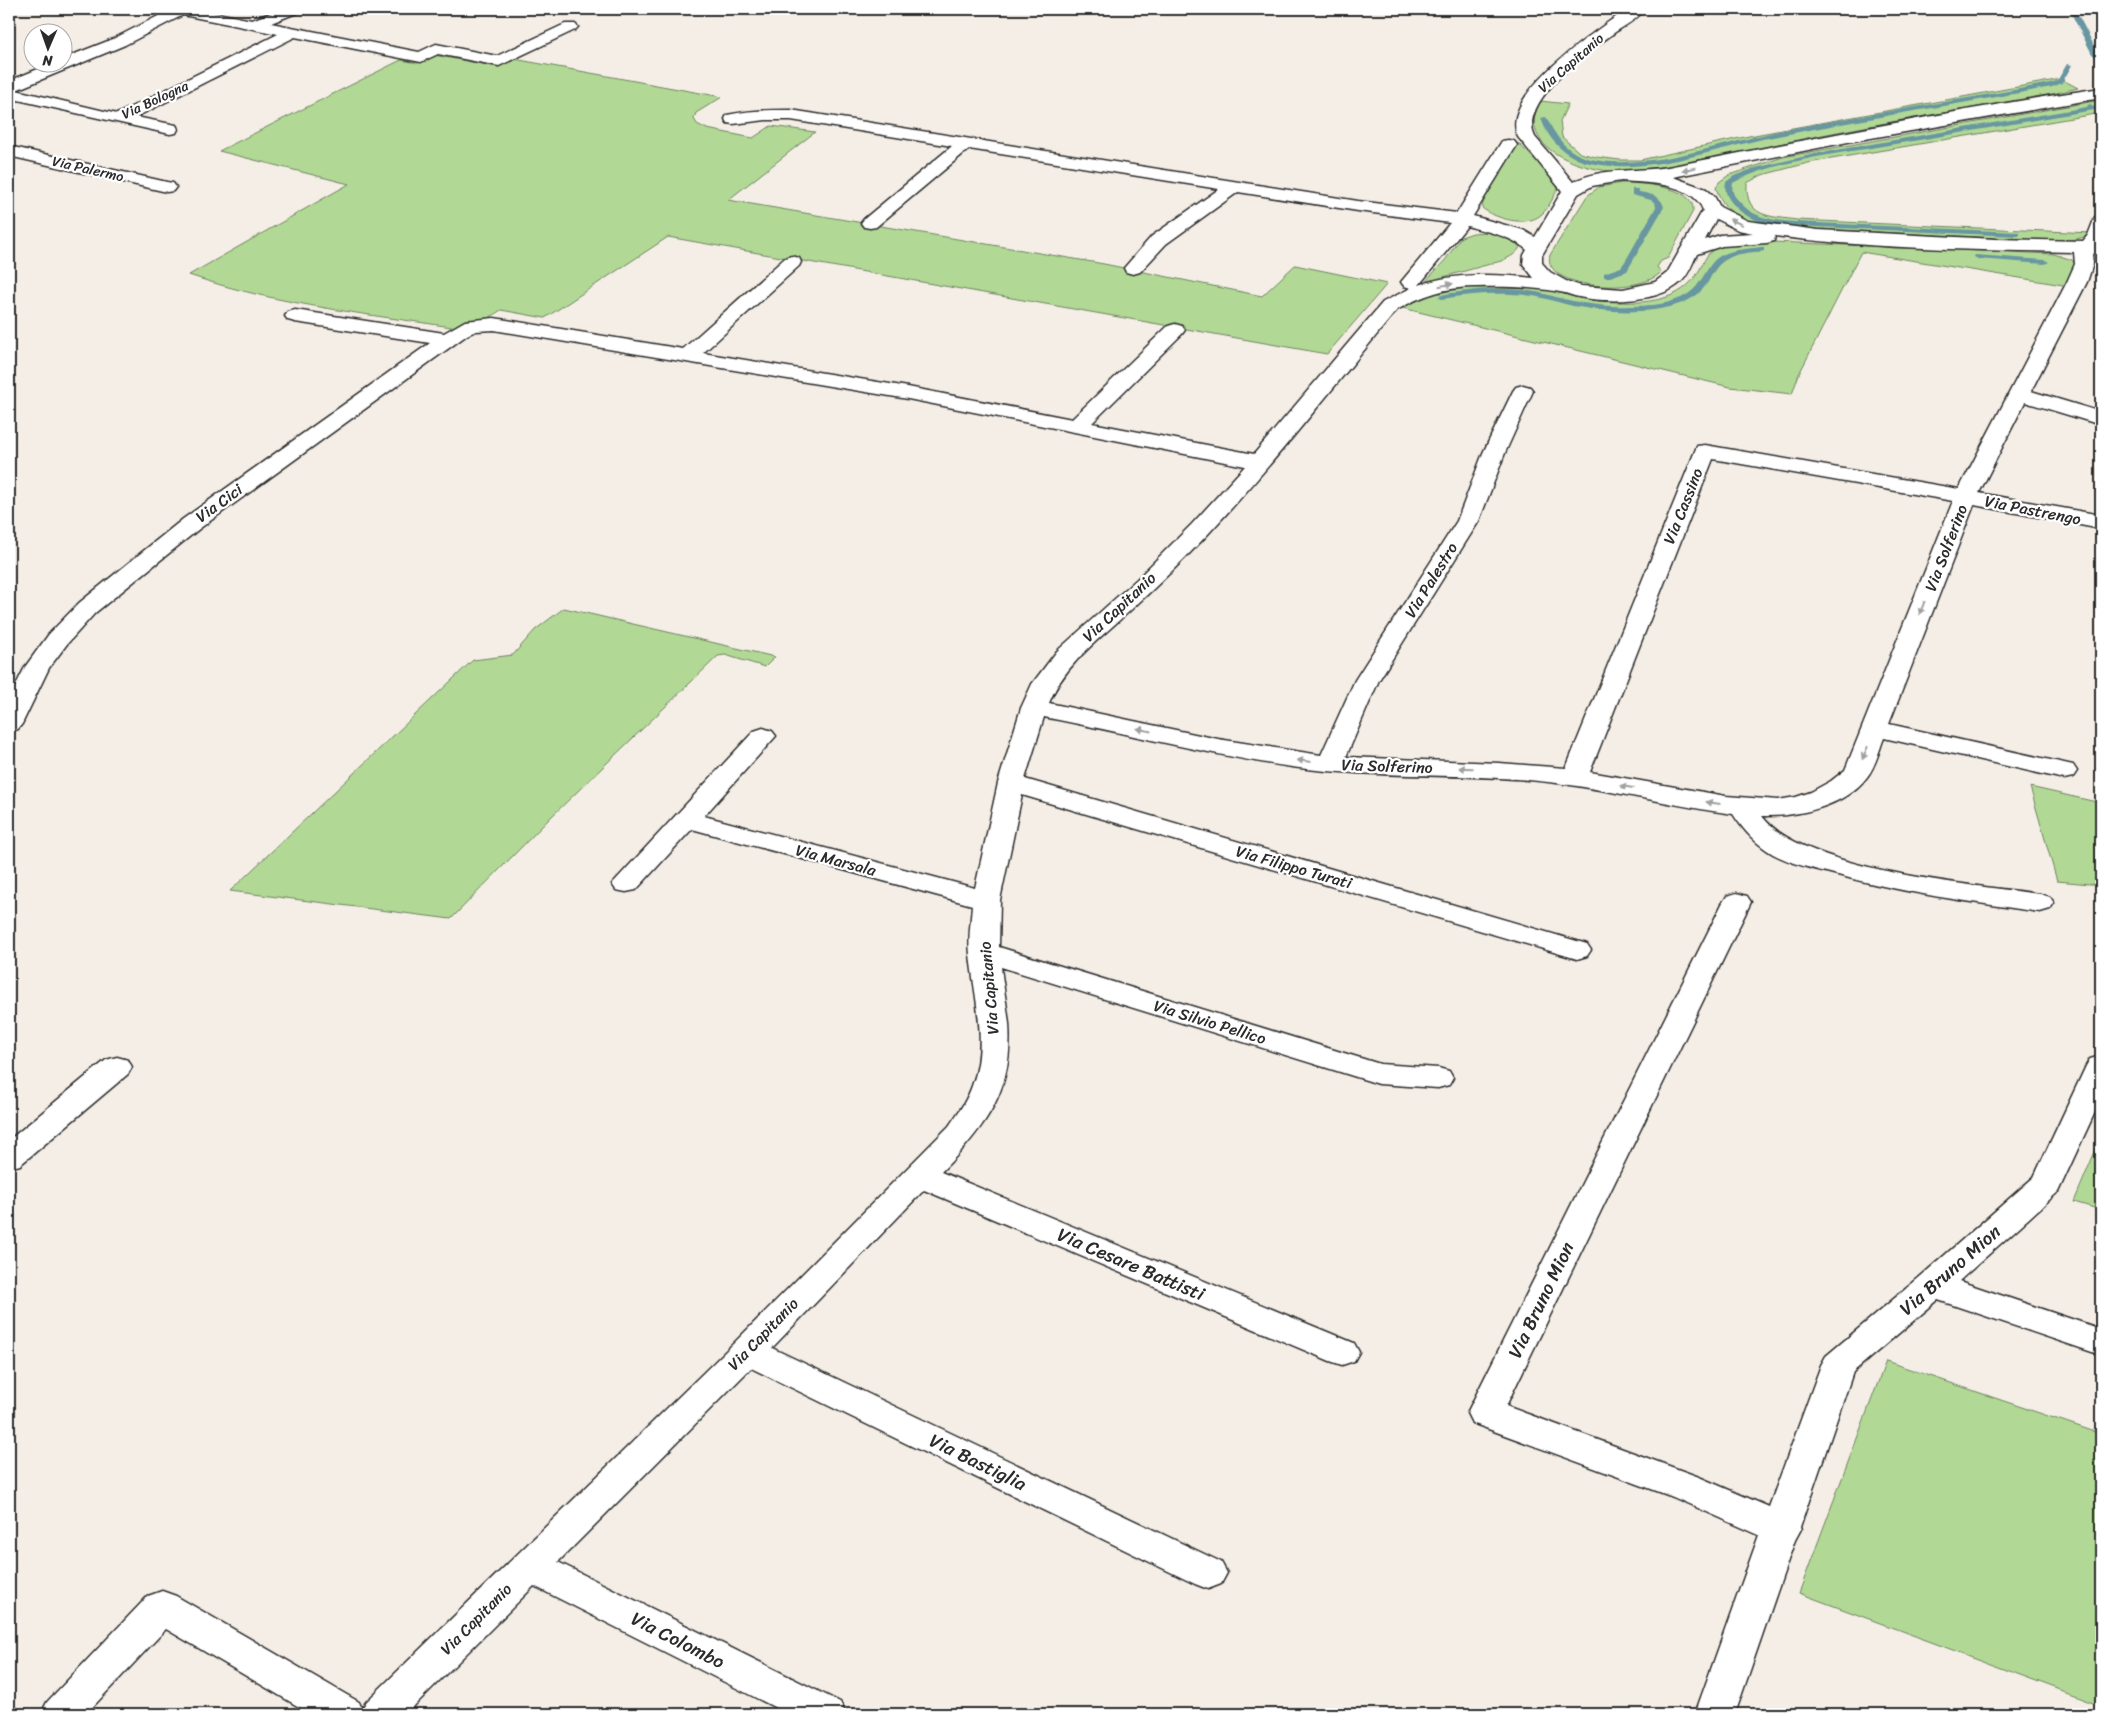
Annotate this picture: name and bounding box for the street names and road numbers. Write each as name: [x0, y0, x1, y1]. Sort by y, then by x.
street label: Via Capitanio: [1532, 27, 1610, 99]
street label: Via Bologna: [117, 73, 194, 126]
street label: Via Palermo: [50, 149, 126, 189]
street label: Via Cassino: [1655, 463, 1711, 549]
street label: Via Cici: [189, 475, 249, 530]
street label: Via Pastrengo: [1982, 486, 2084, 534]
street label: Via Solferino: [1916, 500, 1976, 596]
street label: Via Palestro: [1396, 536, 1466, 624]
street label: Via Capitanio: [1075, 565, 1163, 649]
street label: Via Solferino: [1341, 750, 1433, 782]
street label: Via Marsala: [792, 835, 880, 885]
street label: Via Filippo Turati: [1233, 837, 1356, 898]
street label: Via Capitanio: [970, 940, 1008, 1036]
street label: Via Silvio Pellico: [1150, 991, 1270, 1053]
street label: Via Bruno Mion: [1892, 1216, 2008, 1324]
street label: Via Cesare Battisti: [1052, 1218, 1211, 1310]
street label: Via Bruno Mion: [1498, 1236, 1584, 1364]
street label: Via Capitanio: [720, 1290, 806, 1378]
street label: Via Bastiglia: [924, 1424, 1033, 1500]
street label: Via Capitanio: [433, 1576, 519, 1662]
street label: Via Colombo: [625, 1602, 731, 1678]

